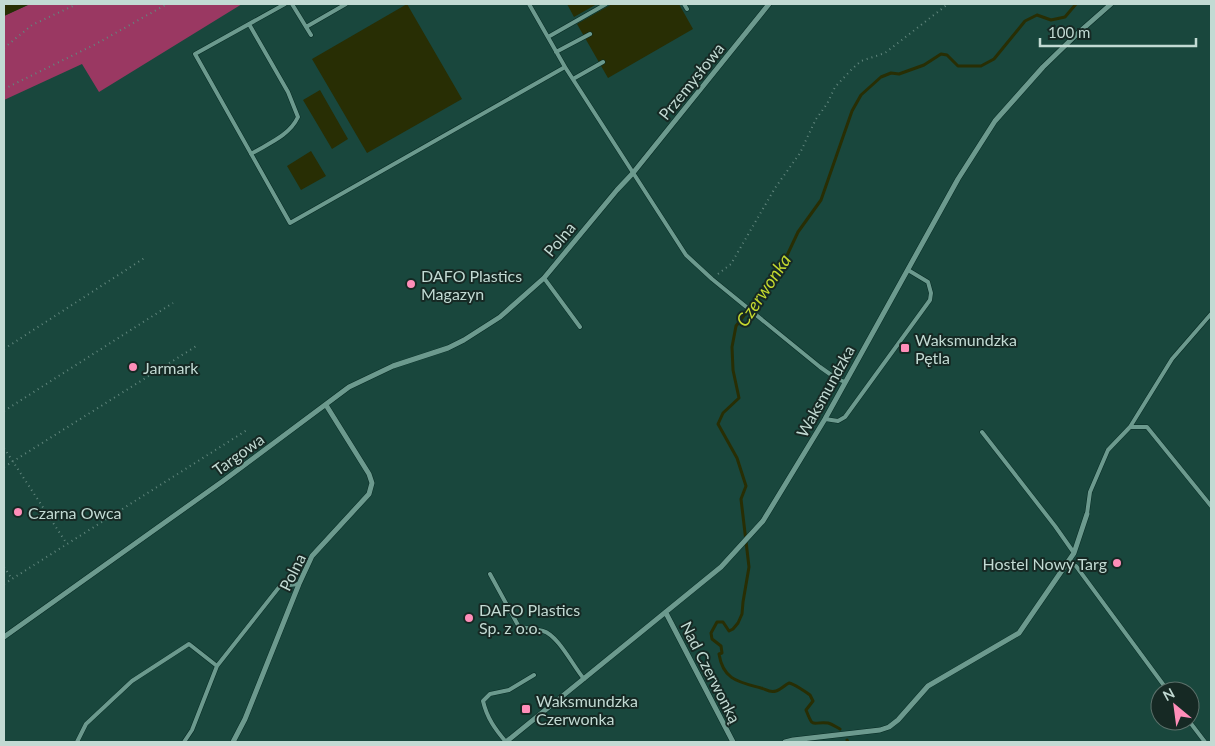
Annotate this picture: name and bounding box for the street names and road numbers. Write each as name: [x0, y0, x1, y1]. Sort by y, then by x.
street label: Przemysłowa: [654, 39, 728, 123]
street label: Polna: [539, 218, 579, 260]
street label: Waksmundzka: [792, 342, 858, 440]
street label: Targowa: [209, 429, 267, 479]
street label: Polna: [275, 550, 309, 594]
street label: Nad Czerwonką: [677, 618, 745, 726]

